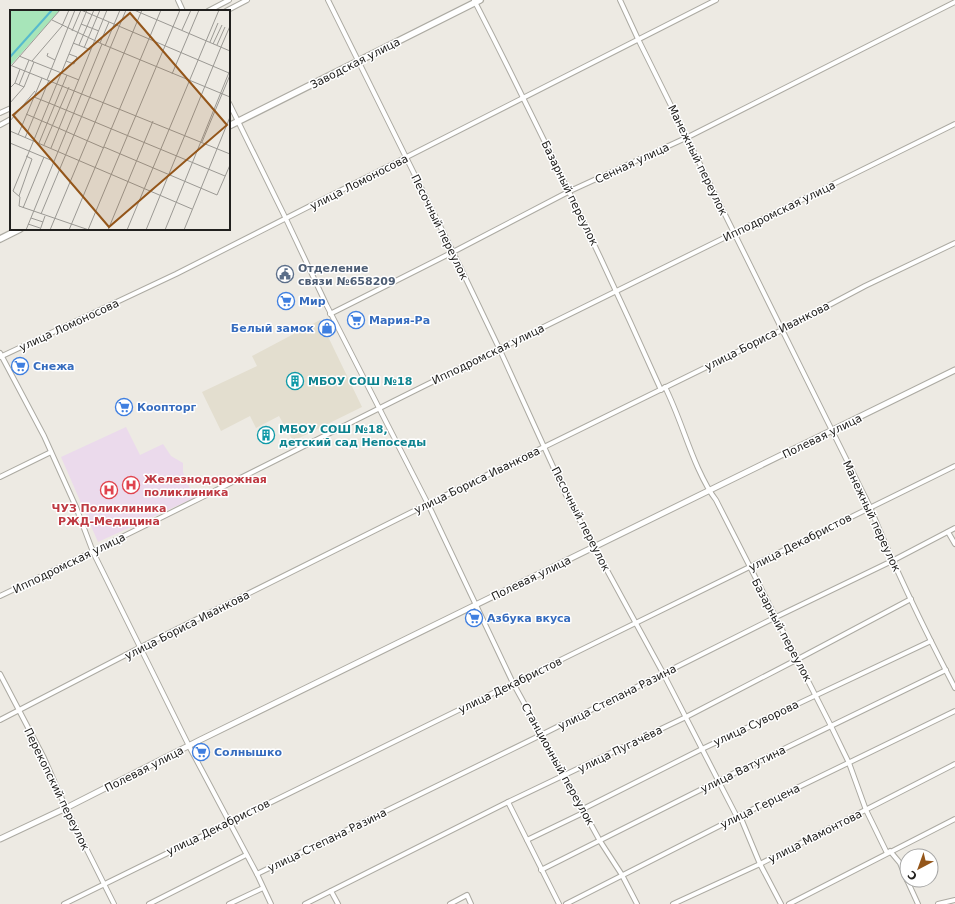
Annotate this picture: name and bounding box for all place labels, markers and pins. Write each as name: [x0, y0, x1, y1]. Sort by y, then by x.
place label: Отделение связи №658209: [298, 262, 396, 288]
public building icon: Отделение связи №658209: [275, 264, 295, 284]
supermarket icon: Мир: [276, 291, 296, 311]
place label: Мир: [299, 295, 326, 308]
supermarket icon: Мария-Ра: [346, 310, 366, 330]
place label: Мария-Ра: [369, 314, 430, 327]
shop icon: Белый замок: [317, 318, 337, 338]
place label: Белый замок: [231, 322, 315, 335]
supermarket icon: Снежа: [10, 356, 30, 376]
place label: Снежа: [33, 360, 75, 373]
building icon: МБОУ СОШ №18: [285, 371, 305, 391]
place label: МБОУ СОШ №18: [308, 375, 412, 388]
supermarket icon: Коопторг: [114, 397, 134, 417]
place label: Коопторг: [137, 401, 197, 414]
place label: МБОУ СОШ №18, детский сад Непоседы: [279, 423, 426, 449]
building icon: МБОУ СОШ №18, детский сад Непоседы: [256, 425, 276, 445]
place label: Железнодорожная поликлиника: [144, 473, 267, 499]
hospital icon: Железнодорожная поликлиника: [121, 475, 141, 495]
hospital icon: ЧУЗ Поликлиника РЖД-Медицина: [99, 480, 119, 500]
place label: ЧУЗ Поликлиника РЖД-Медицина: [52, 502, 166, 528]
supermarket icon: Азбука вкуса: [464, 608, 484, 628]
place label: Азбука вкуса: [487, 612, 571, 625]
supermarket icon: Солнышко: [191, 742, 211, 762]
place label: Солнышко: [214, 746, 282, 759]

